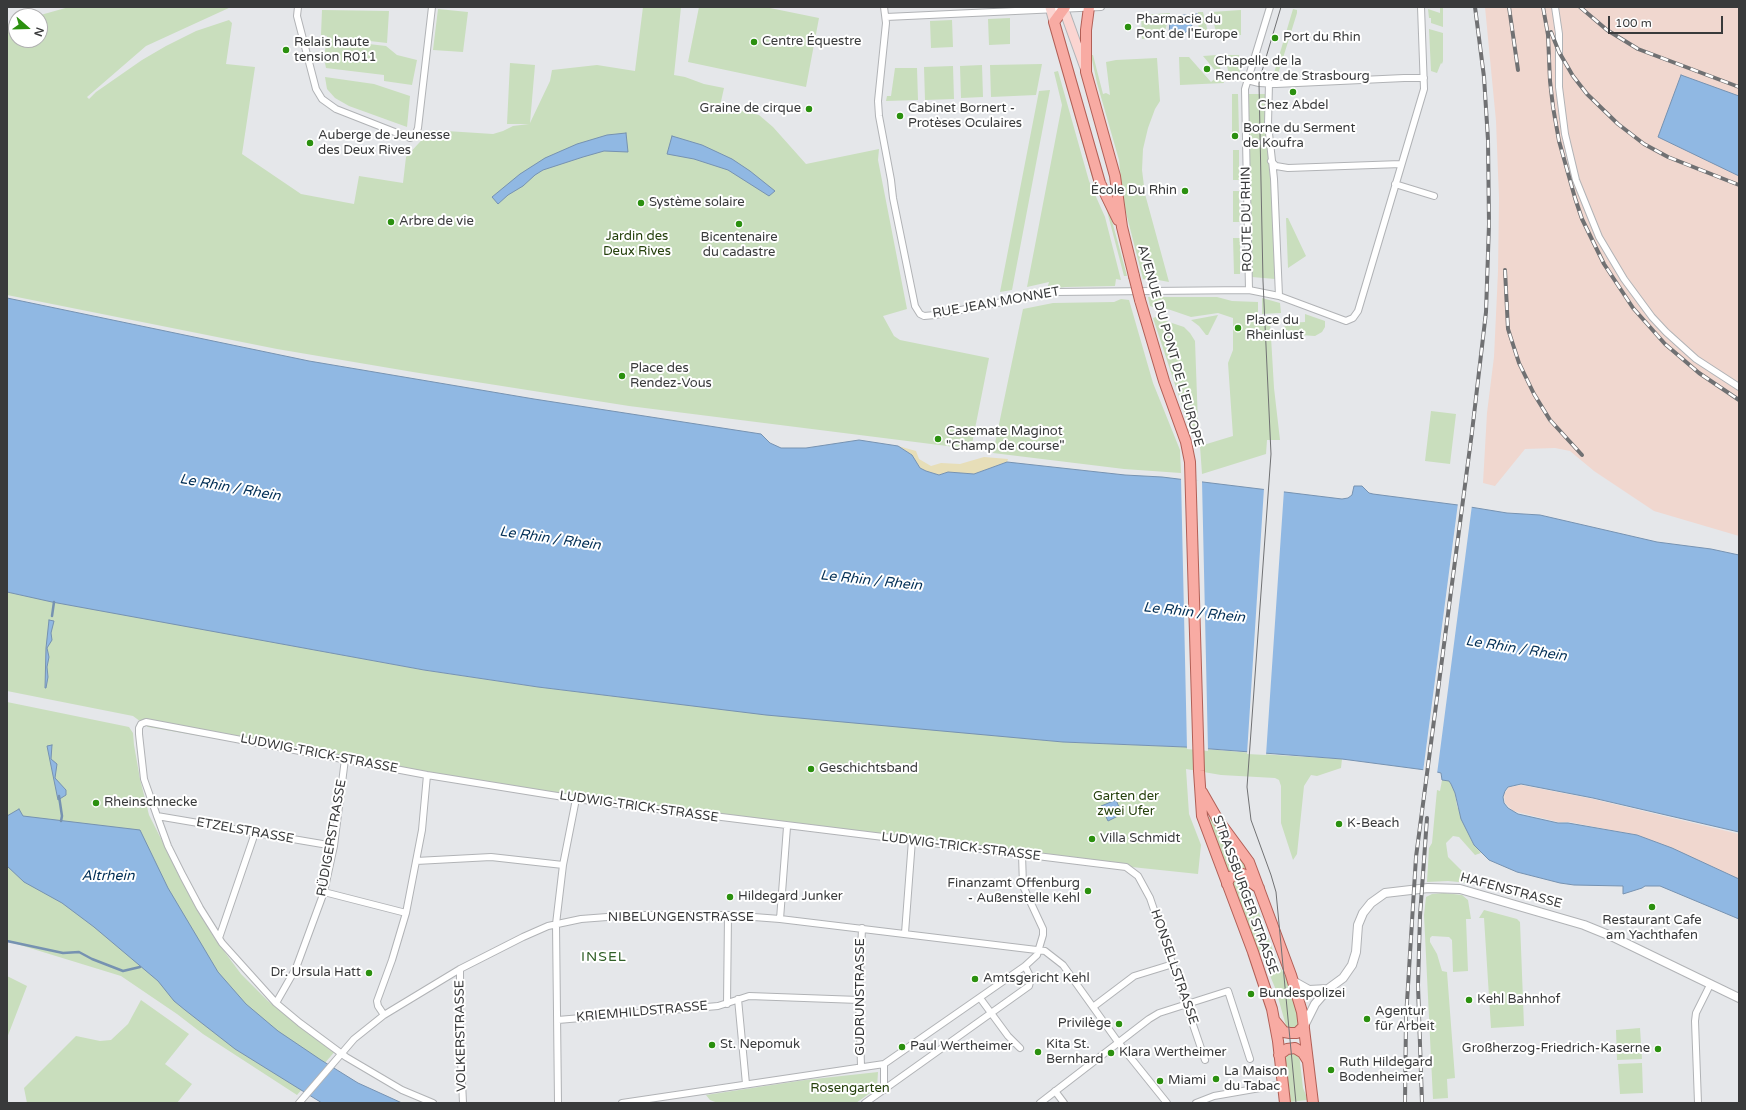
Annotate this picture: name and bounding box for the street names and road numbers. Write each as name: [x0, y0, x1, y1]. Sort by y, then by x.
street label: ROUTE DU RHIN: [1238, 166, 1256, 272]
street label: AVENUE DU PONT DE L'EUROPE: [1134, 243, 1206, 449]
street label: RUE JEAN MONNET: [931, 284, 1061, 322]
street label: LUDWIG-TRICK-STRASSE: [239, 731, 399, 777]
street label: RÜDIGERSTRASSE: [314, 778, 350, 898]
street label: LUDWIG-TRICK-STRASSE: [558, 788, 720, 826]
street label: STRASSBURGER STRASSE: [1209, 813, 1281, 977]
street label: ETZELSTRASSE: [195, 815, 295, 847]
street label: LUDWIG-TRICK-STRASSE: [880, 829, 1042, 865]
street label: HAFENSTRASSE: [1458, 870, 1564, 912]
street label: HONSELLSTRASSE: [1147, 907, 1201, 1027]
street label: NIBELUNGENSTRASSE: [608, 910, 754, 926]
street label: GUDRUNSTRASSE: [853, 938, 869, 1056]
street label: VOLKERSTRASSE: [452, 980, 470, 1092]
street label: KRIEMHILDSTRASSE: [576, 998, 708, 1026]

